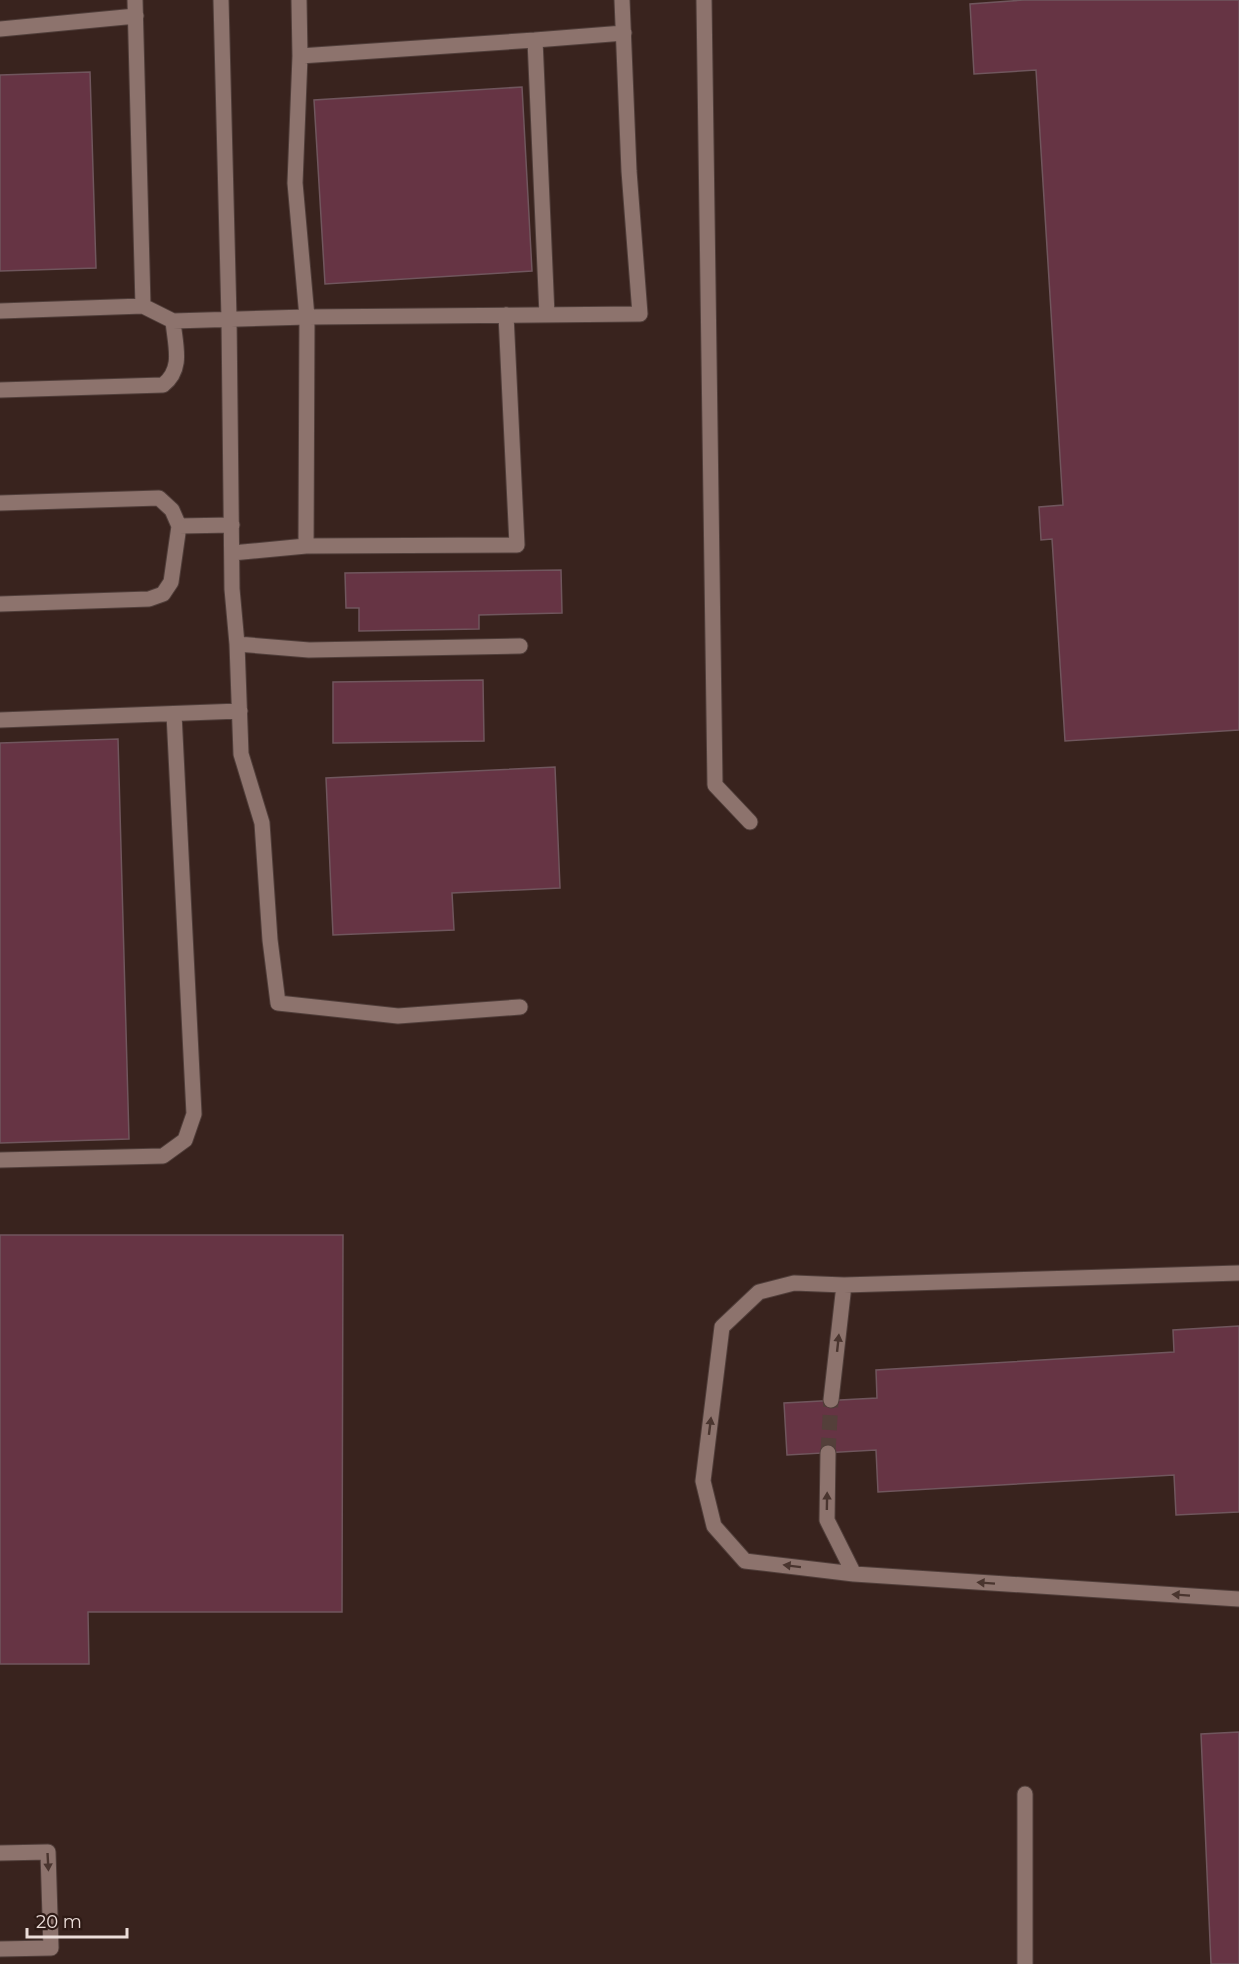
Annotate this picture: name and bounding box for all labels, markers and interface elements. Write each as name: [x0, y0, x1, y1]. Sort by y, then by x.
one-way arrow: [833, 1333, 842, 1352]
one-way arrow: [705, 1417, 714, 1436]
one-way arrow: [822, 1492, 832, 1511]
one-way arrow: [782, 1562, 801, 1571]
one-way arrow: [976, 1578, 995, 1587]
one-way arrow: [1171, 1590, 1190, 1600]
one-way arrow: [44, 1853, 53, 1872]
scale bar: [27, 1901, 128, 1939]
text: 20 m: [36, 1911, 82, 1933]

